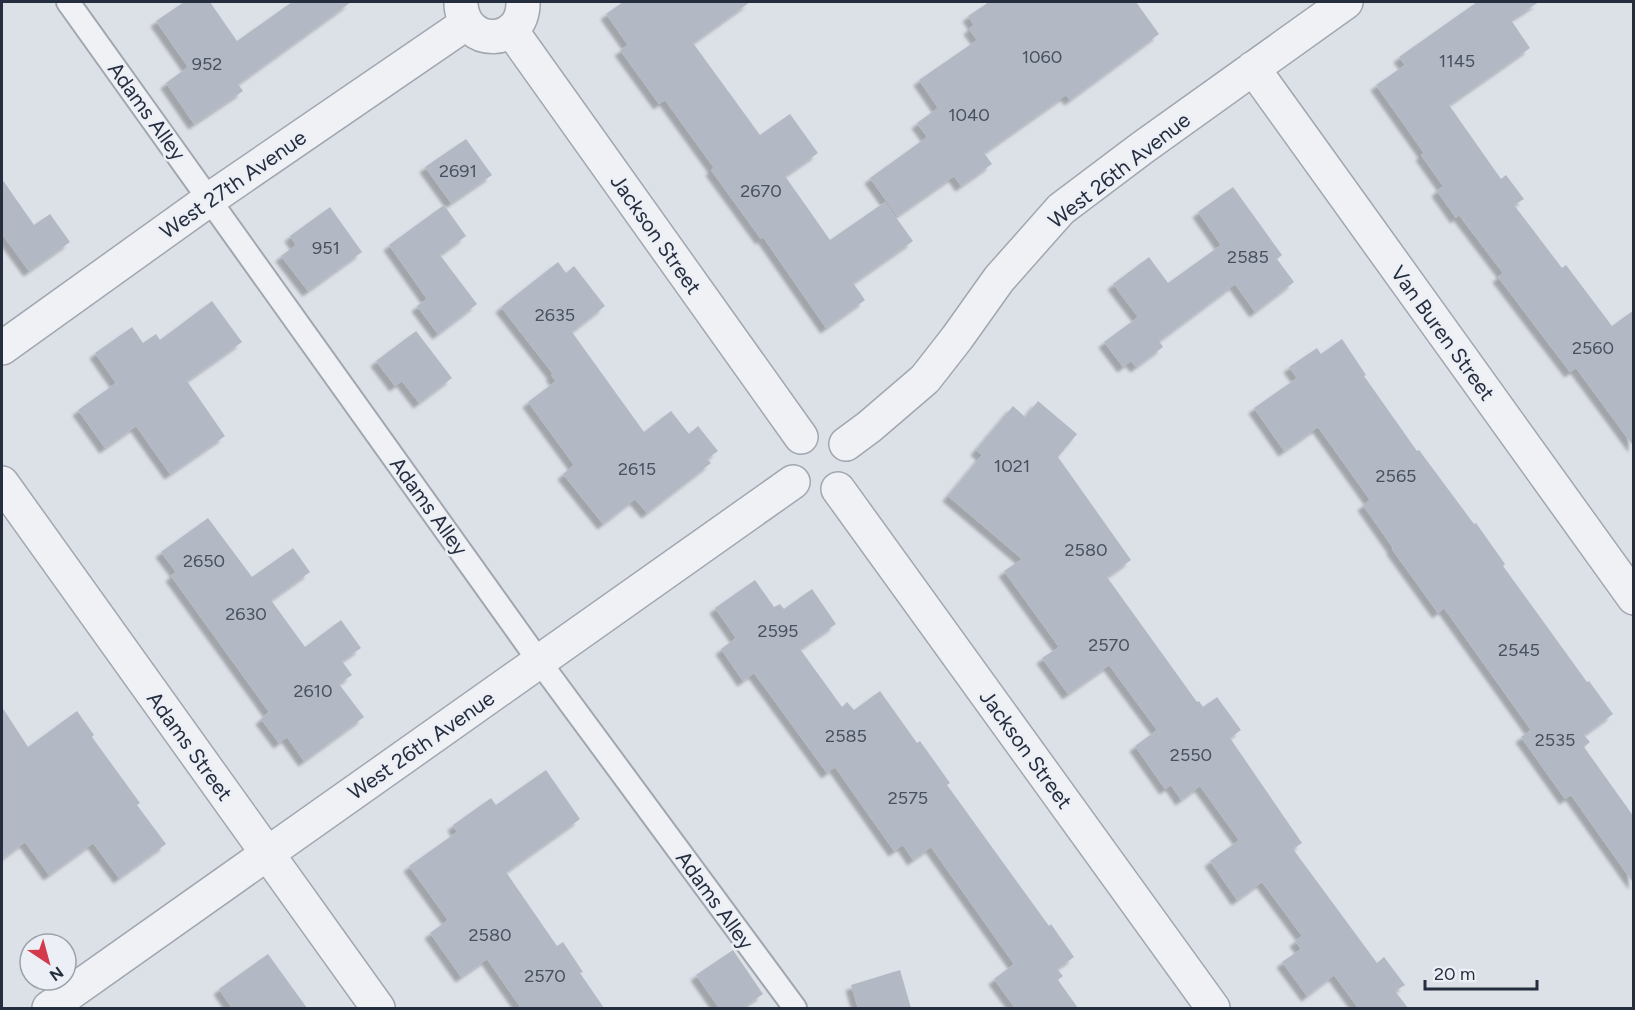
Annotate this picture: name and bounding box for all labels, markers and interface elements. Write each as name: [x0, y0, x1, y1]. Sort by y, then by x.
house number: 1060: [1022, 46, 1062, 68]
house number: 1145: [1439, 50, 1475, 72]
house number: 952: [192, 53, 222, 75]
street label: Adams Alley: [103, 57, 191, 165]
house number: 1040: [948, 104, 990, 126]
street label: West 26th Avenue: [1043, 107, 1195, 233]
street label: West 27th Avenue: [155, 124, 311, 244]
house number: 2691: [439, 160, 477, 182]
street label: Jackson Street: [605, 169, 707, 299]
house number: 2670: [740, 180, 782, 202]
house number: 951: [312, 237, 340, 259]
house number: 2585: [1227, 246, 1269, 268]
street label: Van Buren Street: [1386, 261, 1500, 405]
house number: 2635: [535, 304, 575, 326]
house number: 2560: [1572, 337, 1614, 359]
street label: Adams Alley: [385, 452, 473, 560]
house number: 1021: [994, 455, 1030, 477]
house number: 2615: [618, 458, 656, 480]
house number: 2565: [1376, 465, 1416, 487]
house number: 2580: [1064, 539, 1108, 561]
house number: 2650: [183, 550, 225, 572]
house number: 2630: [225, 603, 267, 625]
house number: 2595: [758, 620, 798, 642]
house number: 2570: [1088, 634, 1130, 656]
house number: 2545: [1498, 639, 1540, 661]
house number: 2610: [293, 680, 333, 702]
street label: West 26th Avenue: [343, 685, 499, 805]
street label: Jackson Street: [975, 685, 1078, 813]
street label: Adams Street: [142, 687, 238, 805]
house number: 2585: [825, 725, 867, 747]
house number: 2535: [1535, 729, 1575, 751]
house number: 2550: [1170, 744, 1212, 766]
house number: 2575: [888, 787, 928, 809]
street label: Adams Alley: [671, 846, 759, 954]
house number: 2580: [468, 924, 512, 946]
north arrow: [18, 932, 78, 992]
scale bar: [1425, 953, 1538, 991]
text: N: [46, 962, 67, 985]
text: 20 m: [1434, 963, 1475, 985]
house number: 2570: [524, 965, 566, 987]

